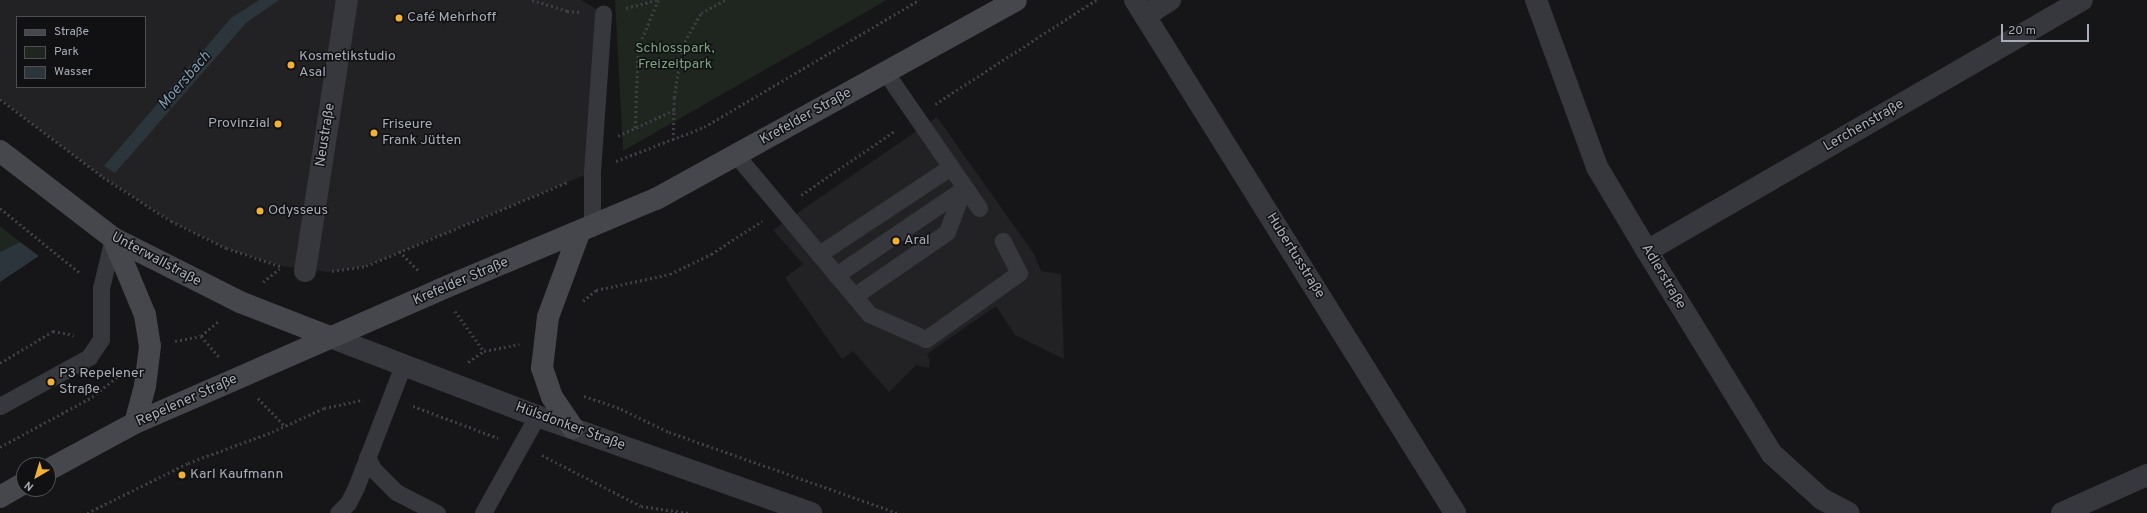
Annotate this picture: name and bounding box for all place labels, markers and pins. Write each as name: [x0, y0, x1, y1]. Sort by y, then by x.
place label: Café Mehrhoff: [407, 10, 496, 26]
marker: Café Mehrhoff: [394, 13, 404, 23]
place label: Kosmetikstudio Asal: [299, 49, 396, 82]
marker: Kosmetikstudio Asal: [286, 60, 296, 70]
place label: Provinzial: [208, 116, 270, 132]
place label: Friseure Frank Jütten: [382, 117, 461, 150]
marker: Provinzial: [273, 119, 283, 129]
marker: Friseure Frank Jütten: [369, 128, 379, 138]
place label: Odysseus: [268, 203, 328, 219]
marker: Odysseus: [255, 206, 265, 216]
place label: Aral: [904, 233, 930, 249]
marker: Aral: [891, 236, 901, 246]
place label: P3 Repelener Straße: [59, 366, 144, 398]
marker: P3 Repelener Straße: [46, 377, 56, 387]
place label: Karl Kaufmann: [190, 467, 283, 483]
marker: Karl Kaufmann: [177, 470, 187, 480]

